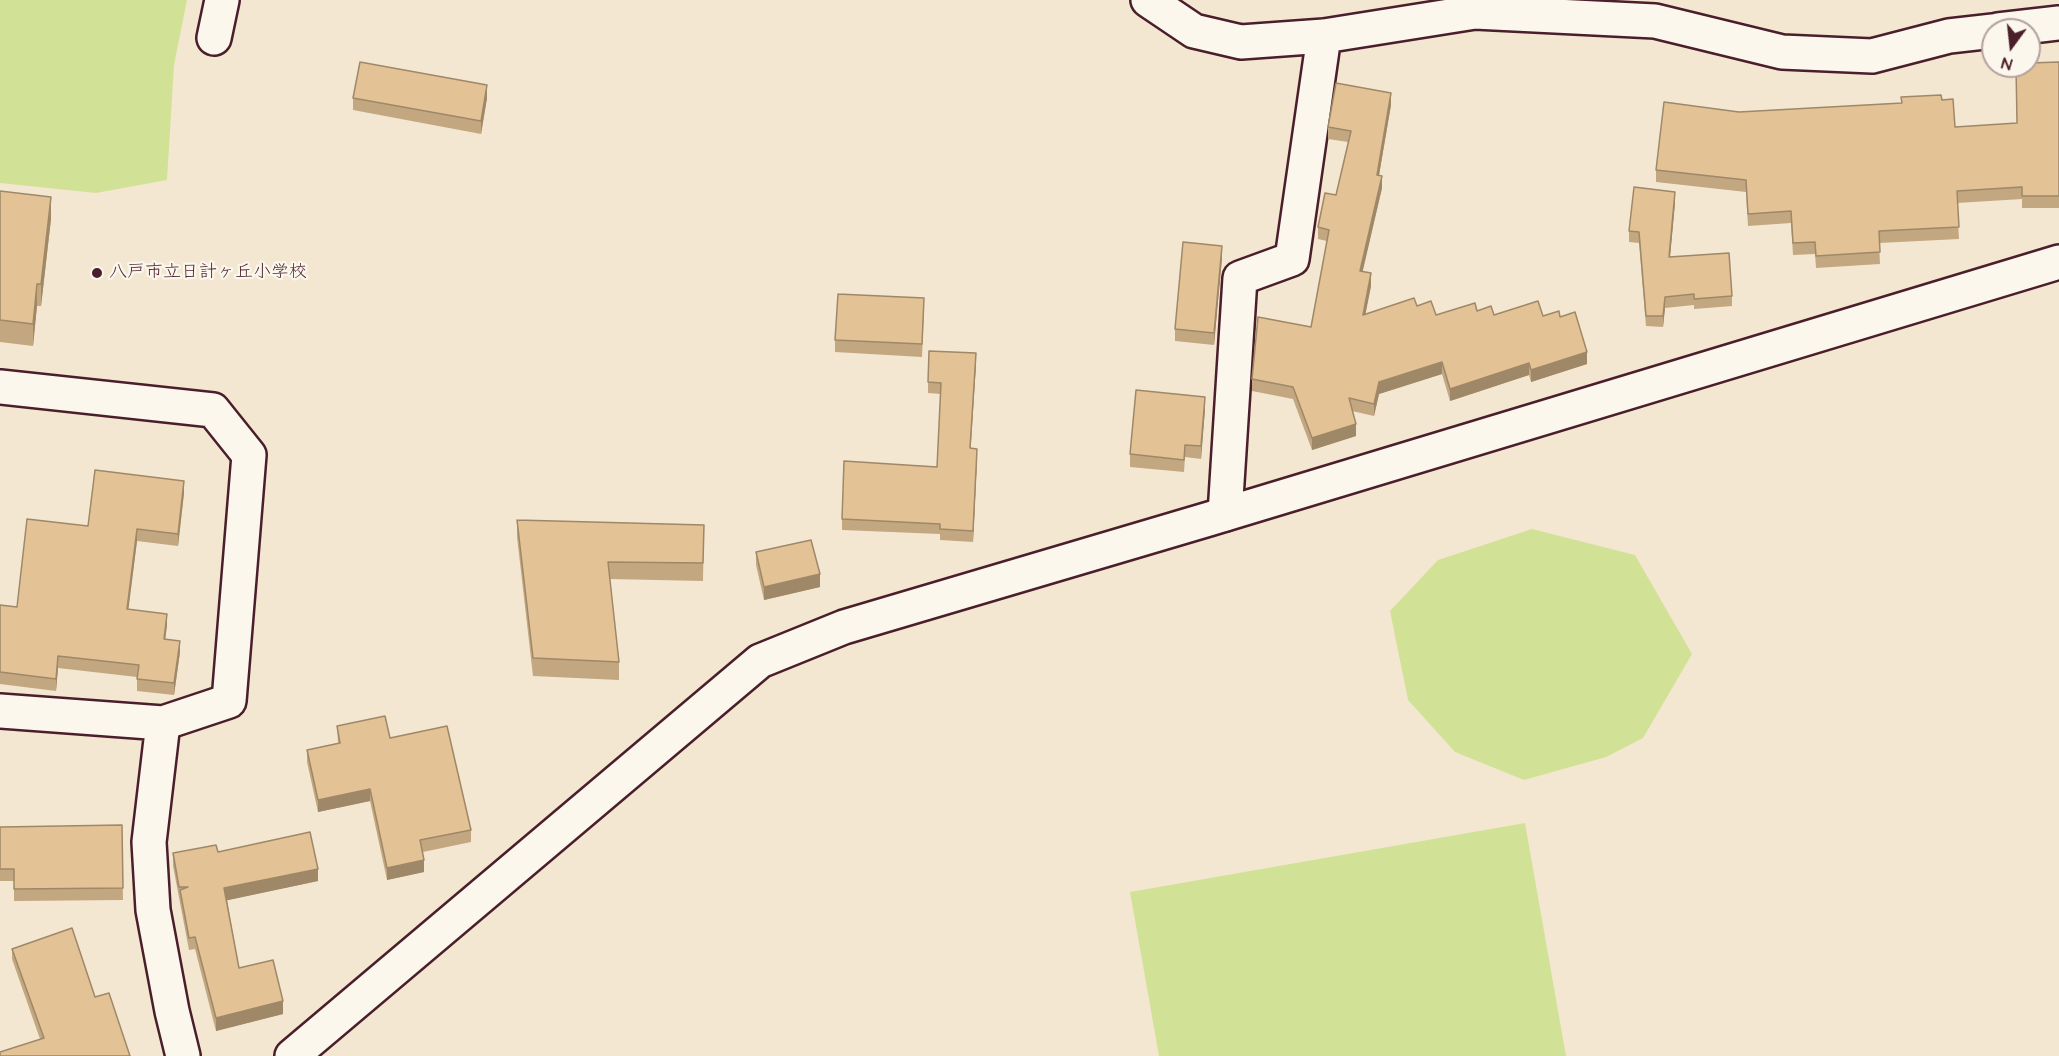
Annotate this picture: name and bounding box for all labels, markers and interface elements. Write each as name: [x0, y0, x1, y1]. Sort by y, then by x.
north arrow: [1981, 18, 2041, 78]
text: N: [1999, 52, 2015, 75]
place label: 八戸市立日計ヶ丘小学校: [109, 262, 307, 284]
marker: 八戸市立日計ヶ丘小学校: [90, 266, 104, 280]

